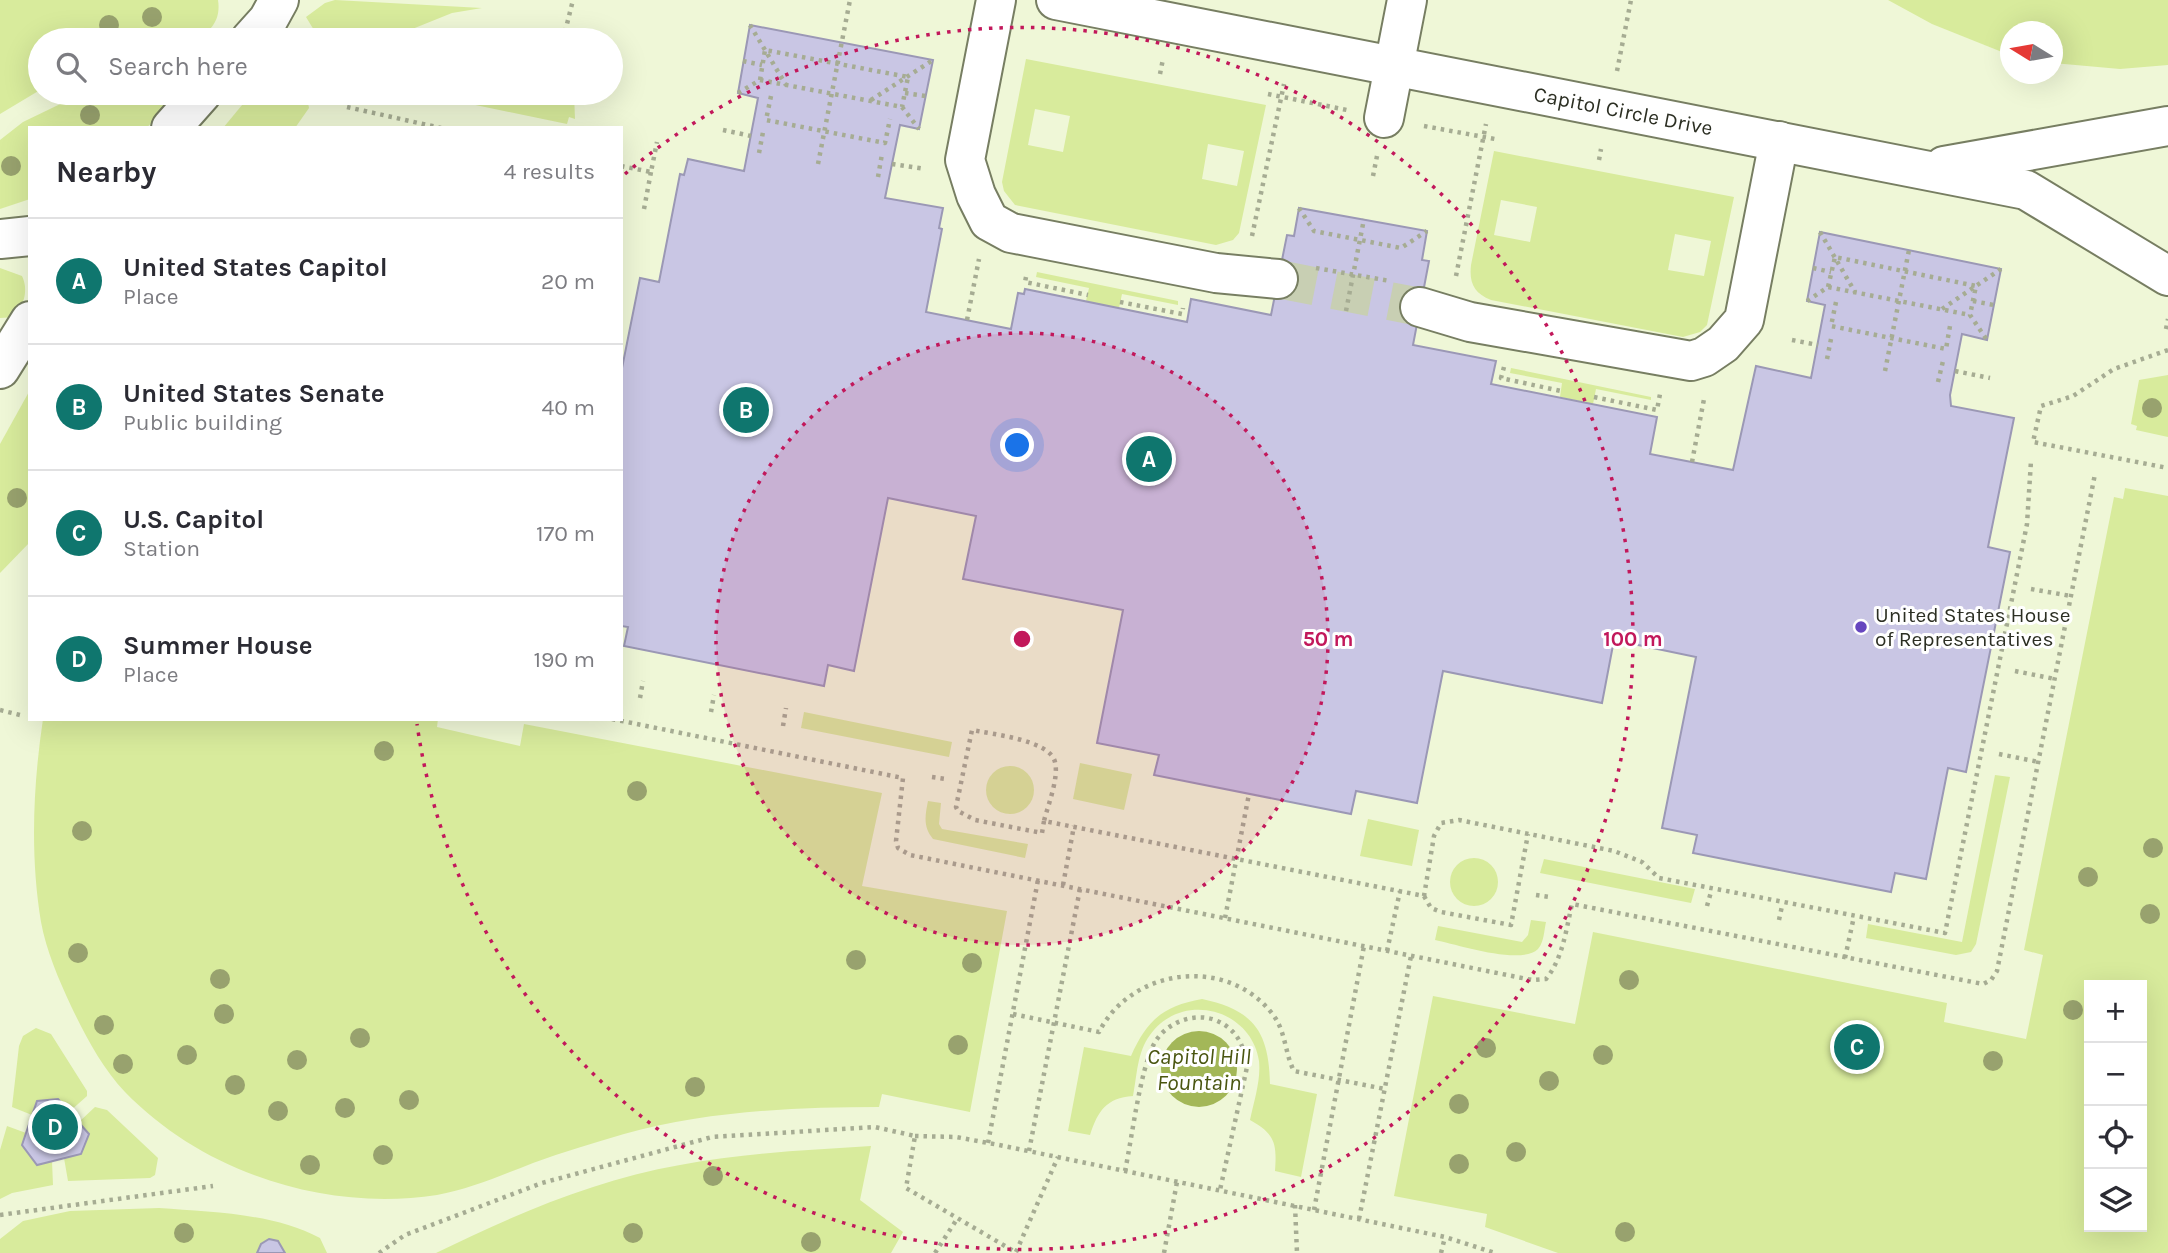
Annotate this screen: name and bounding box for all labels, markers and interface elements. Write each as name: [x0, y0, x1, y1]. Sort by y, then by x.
north arrow: [2000, 21, 2063, 84]
search box: [28, 28, 623, 105]
icon: search: [52, 48, 90, 86]
text: Search here: [108, 51, 248, 82]
street label: Capitol Circle Drive: [1532, 82, 1715, 140]
text: Nearby: [56, 154, 156, 190]
text: 4 results: [503, 158, 595, 185]
text: United States Capitol: [123, 252, 388, 283]
text: A: [72, 268, 86, 295]
text: 20 m: [541, 268, 595, 295]
text: Place: [123, 283, 179, 310]
text: United States Senate: [123, 378, 384, 409]
pin: B: [723, 384, 769, 436]
text: B: [72, 394, 86, 421]
text: 40 m: [542, 394, 595, 421]
text: Public building: [123, 409, 282, 436]
your location: [1000, 428, 1034, 462]
pin: A: [1126, 433, 1172, 485]
text: U.S. Capitol: [123, 504, 264, 535]
text: C: [72, 520, 86, 547]
text: 170 m: [536, 520, 595, 547]
text: Station: [123, 535, 200, 562]
place label: United States House of Representatives: [1875, 603, 2071, 651]
marker: United States House of Representatives: [1853, 619, 1869, 635]
centre of rings: [1010, 627, 1034, 651]
text: 50 m: [1303, 627, 1353, 651]
text: 100 m: [1603, 627, 1663, 651]
text: Summer House: [123, 630, 313, 661]
text: D: [71, 646, 87, 673]
text: 190 m: [533, 646, 595, 673]
text: Place: [123, 661, 179, 688]
map controls: [2084, 980, 2147, 1232]
button: +: [2084, 980, 2147, 1043]
pin: C: [1834, 1021, 1880, 1073]
water label: Capitol Hill Fountain: [1147, 1043, 1251, 1096]
button: −: [2084, 1043, 2147, 1106]
pin: D: [32, 1101, 78, 1153]
button: locate: [2084, 1106, 2147, 1169]
button: layers: [2084, 1169, 2147, 1232]

